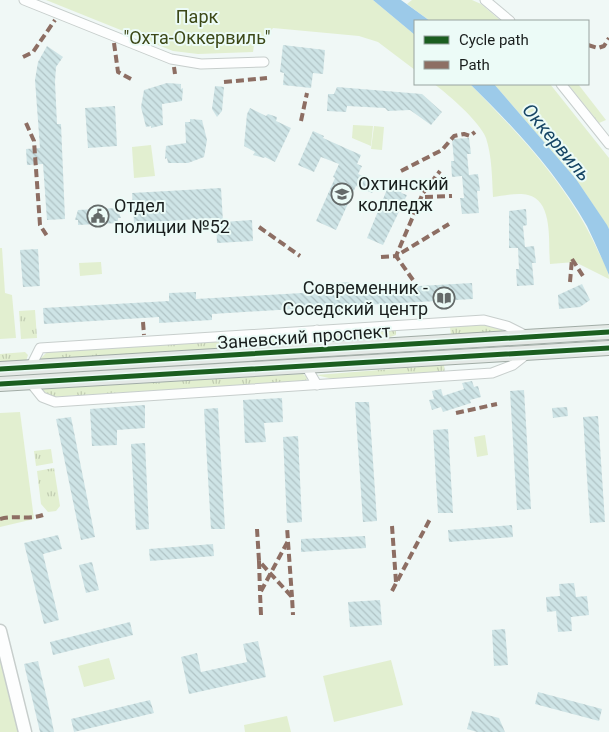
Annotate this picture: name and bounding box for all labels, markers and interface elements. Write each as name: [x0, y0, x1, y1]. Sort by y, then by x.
park label: Парк "Охта-Оккервиль": [123, 6, 271, 48]
legend: [414, 20, 589, 85]
text: Cycle path: [459, 31, 529, 49]
text: Path: [459, 56, 490, 74]
water label: Оккервиль: [517, 99, 596, 186]
place label: Охтинский колледж: [358, 173, 449, 215]
school or university icon: Охтинский колледж: [330, 182, 354, 206]
place label: Отдел полиции №52: [114, 195, 230, 237]
public building icon: Отдел полиции №52: [86, 204, 110, 228]
place label: Современник - Соседский центр: [282, 277, 428, 319]
library icon: Современник - Соседский центр: [432, 286, 456, 310]
street label: Заневский проспект: [217, 320, 392, 353]

